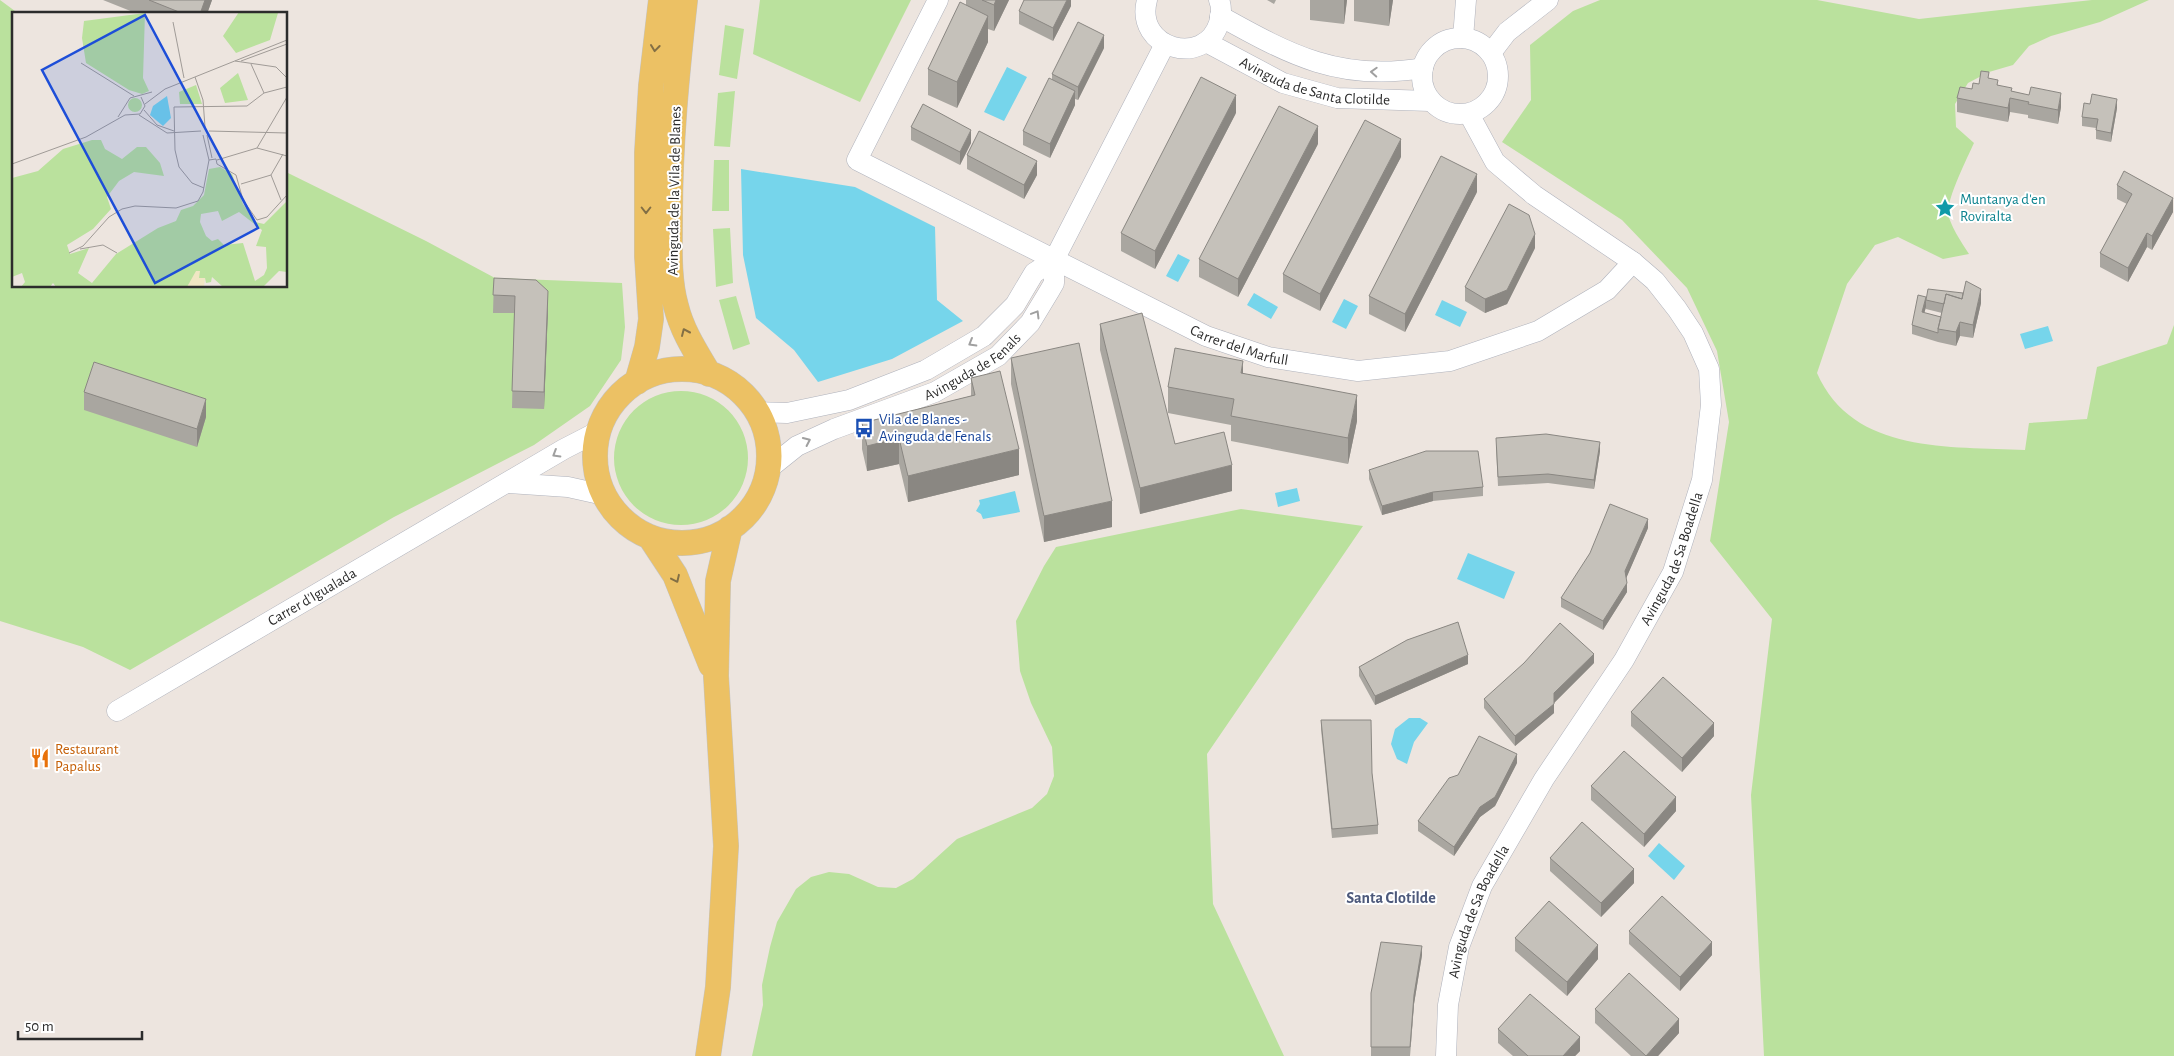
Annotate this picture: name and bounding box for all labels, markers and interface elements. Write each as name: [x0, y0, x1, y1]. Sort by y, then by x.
inset map: [12, 12, 288, 288]
one-way arrow: [650, 45, 661, 53]
street label: Avinguda de Santa Clotilde: [1237, 54, 1390, 108]
one-way arrow: [1370, 67, 1378, 78]
street label: Avinguda de la Vila de Blanes: [666, 106, 683, 276]
place label: Muntanya d'en Roviralta: [1960, 192, 2046, 224]
place icon: Muntanya d'en Roviralta: [1934, 197, 1956, 219]
one-way arrow: [641, 207, 651, 215]
one-way arrow: [1030, 310, 1039, 319]
street label: Carrer del Marfull: [1188, 322, 1289, 368]
one-way arrow: [681, 328, 692, 337]
street label: Avinguda de Fenals: [922, 330, 1024, 403]
one-way arrow: [969, 337, 978, 347]
place label: Vila de Blanes - Avinguda de Fenals: [879, 412, 991, 444]
bus stop icon: Vila de Blanes - Avinguda de Fenals: [853, 417, 875, 439]
one-way arrow: [801, 438, 810, 448]
one-way arrow: [552, 447, 561, 457]
street label: Avinguda de Sa Boadella: [1638, 490, 1706, 628]
street label: Carrer d'Igualada: [265, 565, 359, 629]
one-way arrow: [669, 574, 680, 583]
place label: Restaurant Papalus: [55, 742, 119, 774]
restaurant icon: Restaurant Papalus: [29, 747, 51, 769]
street label: Avinguda de Sa Boadella: [1446, 842, 1512, 979]
district label: Santa Clotilde: [1346, 890, 1436, 906]
scale bar: [18, 1008, 141, 1040]
text: 50 m: [25, 1019, 54, 1034]

